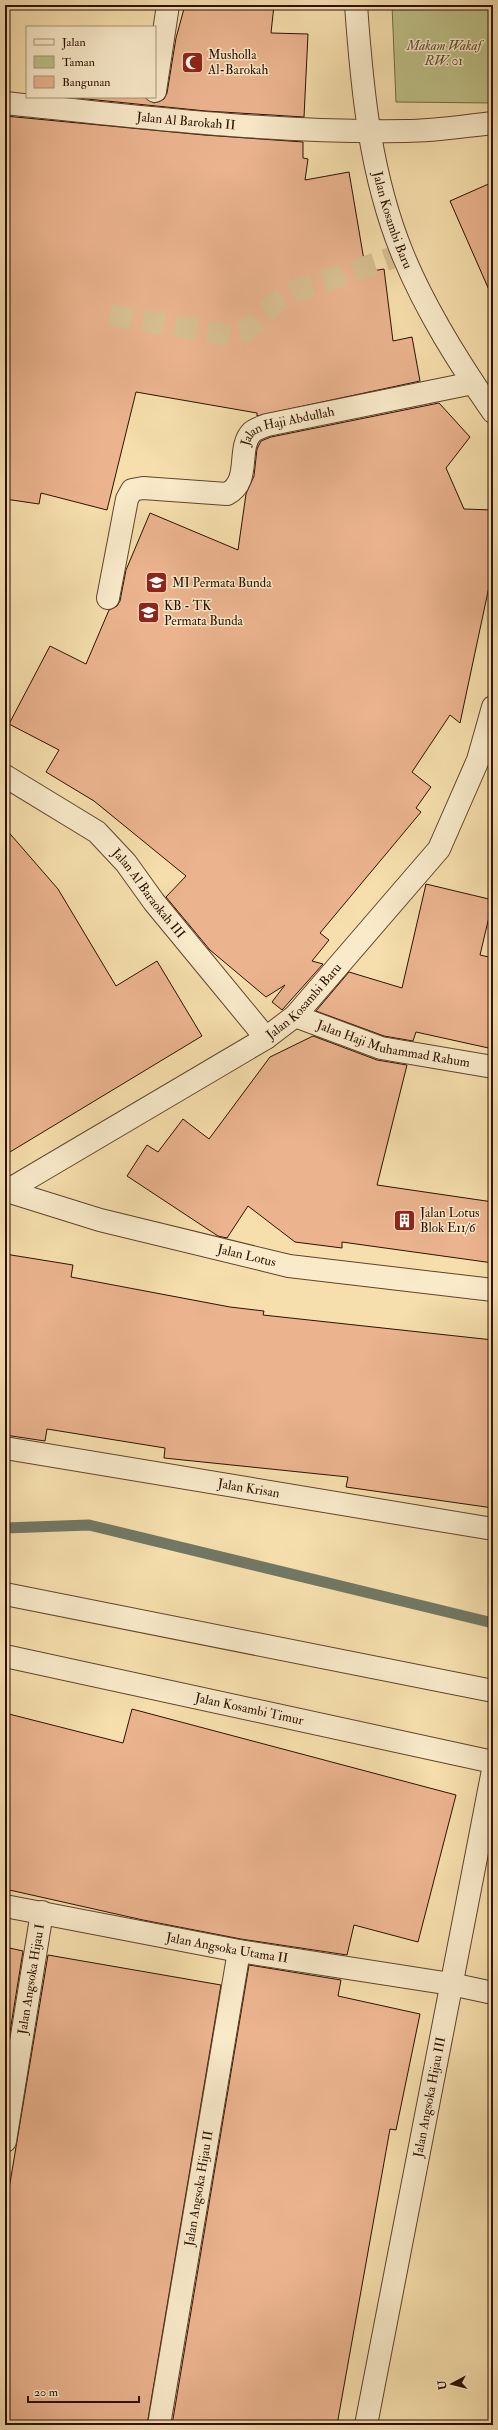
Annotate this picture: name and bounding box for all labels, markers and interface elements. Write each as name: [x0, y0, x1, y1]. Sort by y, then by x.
legend: [26, 26, 156, 98]
text: Jalan: [61, 35, 86, 50]
park label: Makam Wakaf RW. 01: [406, 38, 484, 69]
place label: Musholla Al-Barokah: [207, 47, 268, 78]
mosque icon: Musholla Al-Barokah: [180, 49, 206, 75]
text: Taman: [62, 55, 95, 70]
text: Bangunan: [62, 75, 111, 90]
street label: Jalan Al Barokah II: [135, 109, 236, 133]
street label: Jalan Kosambi Baru: [369, 169, 416, 272]
street label: Jalan Haji Abdullah: [237, 403, 336, 449]
school or university icon: MI Permata Bunda: [143, 570, 169, 596]
place label: MI Permata Bunda: [172, 575, 272, 591]
place label: KB - TK Permata Bunda: [164, 598, 244, 629]
school or university icon: KB - TK Permata Bunda: [136, 600, 162, 626]
street label: Jalan Al Baraokah III: [108, 844, 189, 942]
street label: Jalan Kosambi Baru: [262, 960, 345, 1044]
street label: Jalan Haji Muhammad Rahum: [314, 1017, 471, 1071]
place label: Jalan Lotus Blok E11/6: [419, 1205, 480, 1236]
building icon: Jalan Lotus Blok E11/6: [392, 1207, 418, 1233]
street label: Jalan Lotus: [215, 1241, 278, 1271]
street label: Jalan Krisan: [216, 1475, 281, 1501]
street label: Jalan Kosambi Timur: [193, 1689, 305, 1729]
street label: Jalan Angsoka Hijau I: [14, 1923, 48, 2037]
street label: Jalan Angsoka Utama II: [164, 1929, 289, 1967]
street label: Jalan Angsoka Hijau III: [410, 2035, 449, 2160]
street label: Jalan Angsoka Hijau II: [181, 2129, 217, 2248]
north arrow: [432, 2364, 472, 2404]
scale bar: [28, 2378, 139, 2404]
text: U: [435, 2379, 450, 2391]
text: 20 m: [34, 2385, 59, 2400]

